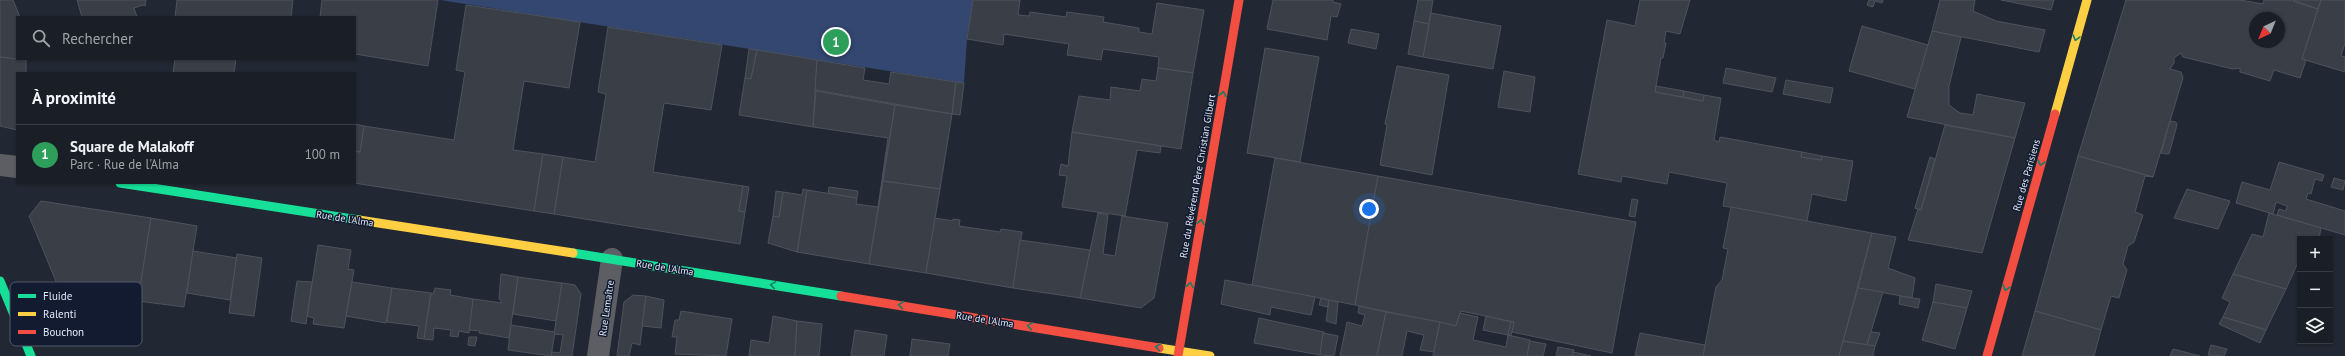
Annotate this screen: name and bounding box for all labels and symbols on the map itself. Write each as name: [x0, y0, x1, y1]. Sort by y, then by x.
north arrow: [2249, 12, 2285, 48]
pin: 1: [823, 27, 849, 57]
one-way arrow: [2073, 34, 2081, 41]
one-way arrow: [1218, 90, 1227, 97]
street label: Rue du Révérend Père Christian Gilbert: [1177, 93, 1218, 259]
street label: Rue des Parisiens: [2010, 138, 2043, 213]
one-way arrow: [2037, 159, 2046, 166]
your location: [1359, 199, 1379, 219]
street label: Rue de l'Alma: [315, 208, 375, 229]
one-way arrow: [1196, 219, 1205, 225]
street label: Rue de l'Alma: [635, 257, 695, 278]
street label: Rue Lemaître: [596, 279, 617, 337]
one-way arrow: [770, 281, 776, 290]
legend: [10, 282, 142, 346]
one-way arrow: [1185, 282, 1194, 288]
one-way arrow: [2002, 284, 2011, 291]
text: Fluide: [43, 289, 73, 303]
one-way arrow: [898, 301, 904, 310]
text: Ralenti: [43, 307, 76, 321]
street label: Rue de l'Alma: [955, 309, 1015, 330]
one-way arrow: [1027, 322, 1033, 331]
text: Bouchon: [43, 325, 84, 339]
one-way arrow: [1155, 343, 1161, 351]

